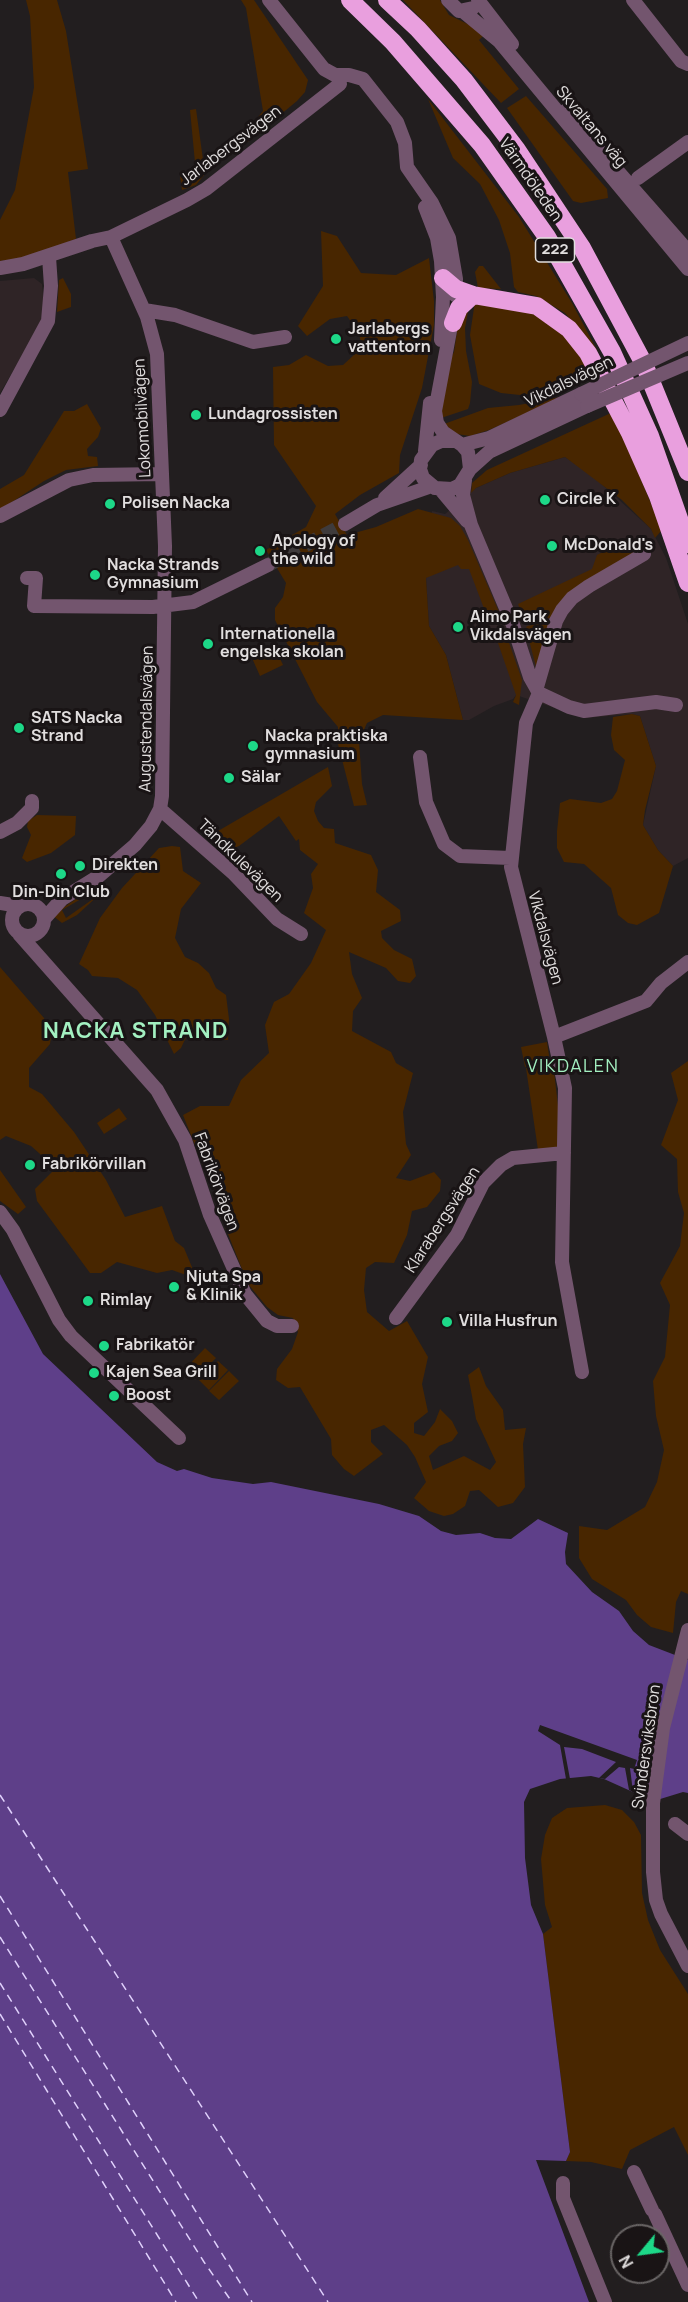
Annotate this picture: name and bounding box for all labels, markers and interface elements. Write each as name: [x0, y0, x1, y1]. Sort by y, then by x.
street label: Skvaltans väg: [551, 82, 631, 172]
street label: Jarlabergsvägen: [177, 102, 285, 190]
street label: Värmdöleden: [494, 135, 566, 225]
road number: 222: [536, 238, 574, 262]
place label: Jarlabergs vattentorn: [348, 320, 431, 358]
marker: Jarlabergs vattentorn: [329, 332, 343, 346]
street label: Vikdalsvägen: [522, 352, 616, 412]
street label: Lokomobilvägen: [130, 358, 156, 478]
place label: Lundagrossisten: [208, 405, 338, 425]
marker: Lundagrossisten: [189, 408, 203, 422]
place label: Circle K: [557, 490, 616, 510]
marker: Circle K: [538, 493, 552, 507]
place label: Polisen Nacka: [122, 494, 230, 514]
marker: Polisen Nacka: [103, 497, 117, 511]
place label: Apology of the wild: [272, 532, 355, 570]
place label: McDonald's: [564, 536, 653, 556]
marker: McDonald's: [545, 539, 559, 553]
marker: Apology of the wild: [253, 544, 267, 558]
place label: Nacka Strands Gymnasium: [107, 556, 219, 594]
marker: Nacka Strands Gymnasium: [88, 568, 102, 582]
place label: Aimo Park Vikdalsvägen: [470, 608, 572, 646]
marker: Aimo Park Vikdalsvägen: [451, 620, 465, 634]
place label: Internationella engelska skolan: [220, 625, 344, 663]
marker: Internationella engelska skolan: [201, 637, 215, 651]
street label: Augustendalsvägen: [136, 646, 158, 792]
place label: SATS Nacka Strand: [31, 709, 122, 747]
marker: SATS Nacka Strand: [12, 721, 26, 735]
place label: Nacka praktiska gymnasium: [265, 727, 388, 765]
marker: Nacka praktiska gymnasium: [246, 739, 260, 753]
place label: Sälar: [241, 768, 281, 788]
marker: Sälar: [222, 771, 236, 785]
street label: Tändkulevägen: [193, 816, 287, 906]
place label: Direkten: [92, 856, 158, 876]
marker: Direkten: [73, 859, 87, 873]
marker: Din-Din Club: [54, 867, 68, 881]
place label: Din-Din Club: [12, 883, 110, 903]
street label: Vikdalsvägen: [523, 889, 567, 987]
district label: NACKA STRAND: [43, 1019, 229, 1045]
district label: VIKDALEN: [527, 1056, 619, 1078]
street label: Fabrikörvägen: [189, 1130, 243, 1234]
place label: Fabrikörvillan: [42, 1155, 146, 1175]
marker: Fabrikörvillan: [23, 1158, 37, 1172]
street label: Klarabergsvägen: [401, 1163, 485, 1277]
place label: Njuta Spa & Klinik: [186, 1268, 261, 1306]
marker: Njuta Spa & Klinik: [167, 1280, 181, 1294]
place label: Rimlay: [100, 1291, 152, 1311]
marker: Rimlay: [81, 1294, 95, 1308]
place label: Villa Husfrun: [459, 1312, 557, 1332]
marker: Villa Husfrun: [440, 1315, 454, 1329]
place label: Fabrikatör: [116, 1336, 195, 1356]
marker: Fabrikatör: [97, 1339, 111, 1353]
place label: Kajen Sea Grill: [106, 1363, 217, 1383]
marker: Kajen Sea Grill: [87, 1366, 101, 1380]
place label: Boost: [126, 1386, 171, 1406]
marker: Boost: [107, 1389, 121, 1403]
street label: Svindersviksbron: [629, 1683, 665, 1811]
north arrow: [610, 2224, 670, 2284]
text: N: [614, 2251, 638, 2272]

